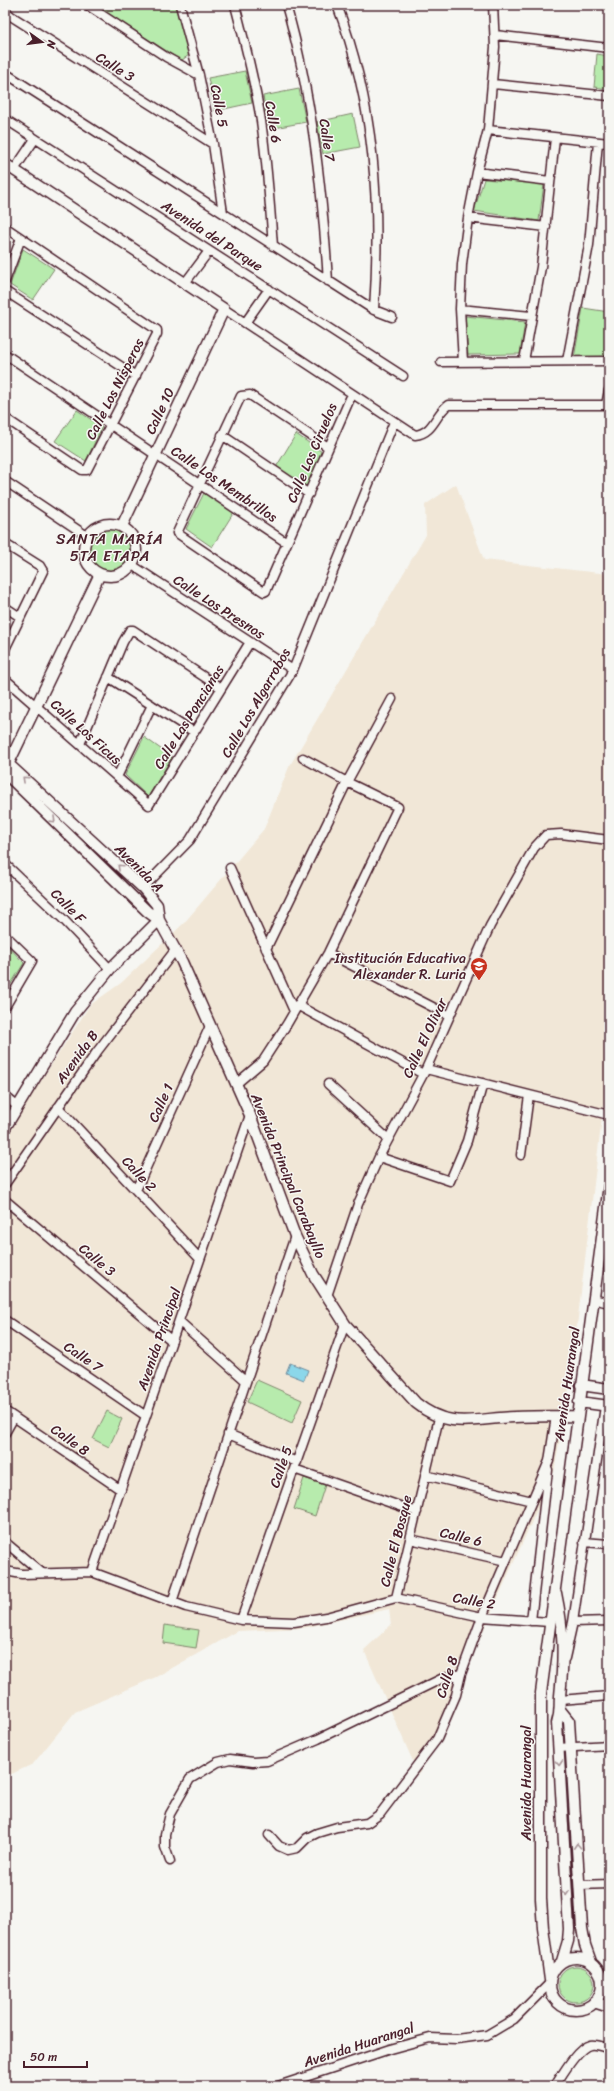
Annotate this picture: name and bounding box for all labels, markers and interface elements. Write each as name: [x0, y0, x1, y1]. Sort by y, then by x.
north arrow: [22, 22, 62, 62]
text: N: [41, 37, 62, 51]
street label: Calle 3: [90, 45, 140, 89]
street label: Calle 5: [203, 82, 235, 130]
street label: Calle 6: [257, 99, 289, 145]
street label: Calle 7: [312, 117, 342, 164]
street label: Avenida del Parque: [155, 193, 268, 278]
street label: Calle Los Nísperos: [79, 333, 152, 444]
street label: Calle 10: [138, 383, 182, 439]
street label: Calle Los Ciruelos: [280, 399, 344, 507]
street label: Calle Los Membrillos: [165, 439, 283, 529]
district label: SANTA MARÍA 5TA ETAPA: [56, 526, 164, 569]
street label: Calle Los Presnos: [168, 568, 271, 647]
street label: Calle Los Algarrobos: [214, 643, 298, 763]
street label: Calle Las Poncianas: [147, 659, 231, 774]
street label: Calle Los Ficus: [44, 693, 128, 772]
one-way arrow: [22, 776, 30, 784]
one-way arrow: [48, 815, 56, 822]
street label: Avenida A: [108, 837, 170, 899]
one-way arrow: [118, 865, 125, 872]
street label: Calle F: [44, 882, 93, 931]
place label: Institución Educativa Alexander R. Luria: [333, 946, 466, 987]
school or university icon: Institución Educativa Alexander R. Luria: [469, 956, 489, 981]
street label: Calle El Olivar: [395, 993, 455, 1082]
street label: Avenida B: [48, 1025, 105, 1090]
street label: Calle 1: [141, 1079, 181, 1127]
street label: Avenida Principal Carabayllo: [243, 1089, 333, 1263]
street label: Calle 2: [115, 1150, 163, 1198]
street label: Calle 3: [73, 1237, 121, 1283]
street label: Avenida Principal: [129, 1283, 189, 1395]
street label: Avenida Huarangal: [546, 1324, 588, 1444]
street label: Calle 7: [58, 1335, 108, 1380]
street label: Calle 8: [45, 1417, 95, 1463]
street label: Calle 5: [262, 1442, 300, 1491]
street label: Calle El Bosque: [373, 1493, 419, 1589]
street label: Calle 6: [437, 1520, 485, 1554]
street label: Calle 2: [451, 1585, 497, 1617]
street label: Calle 8: [428, 1652, 466, 1701]
street label: Avenida Huarangal: [514, 1724, 539, 1842]
one-way arrow: [554, 1760, 563, 1766]
one-way arrow: [572, 1843, 581, 1849]
one-way arrow: [562, 1890, 571, 1896]
street label: Avenida Huarangal: [299, 2015, 419, 2075]
scale bar: [24, 2043, 87, 2069]
text: 50 m: [30, 2046, 57, 2068]

